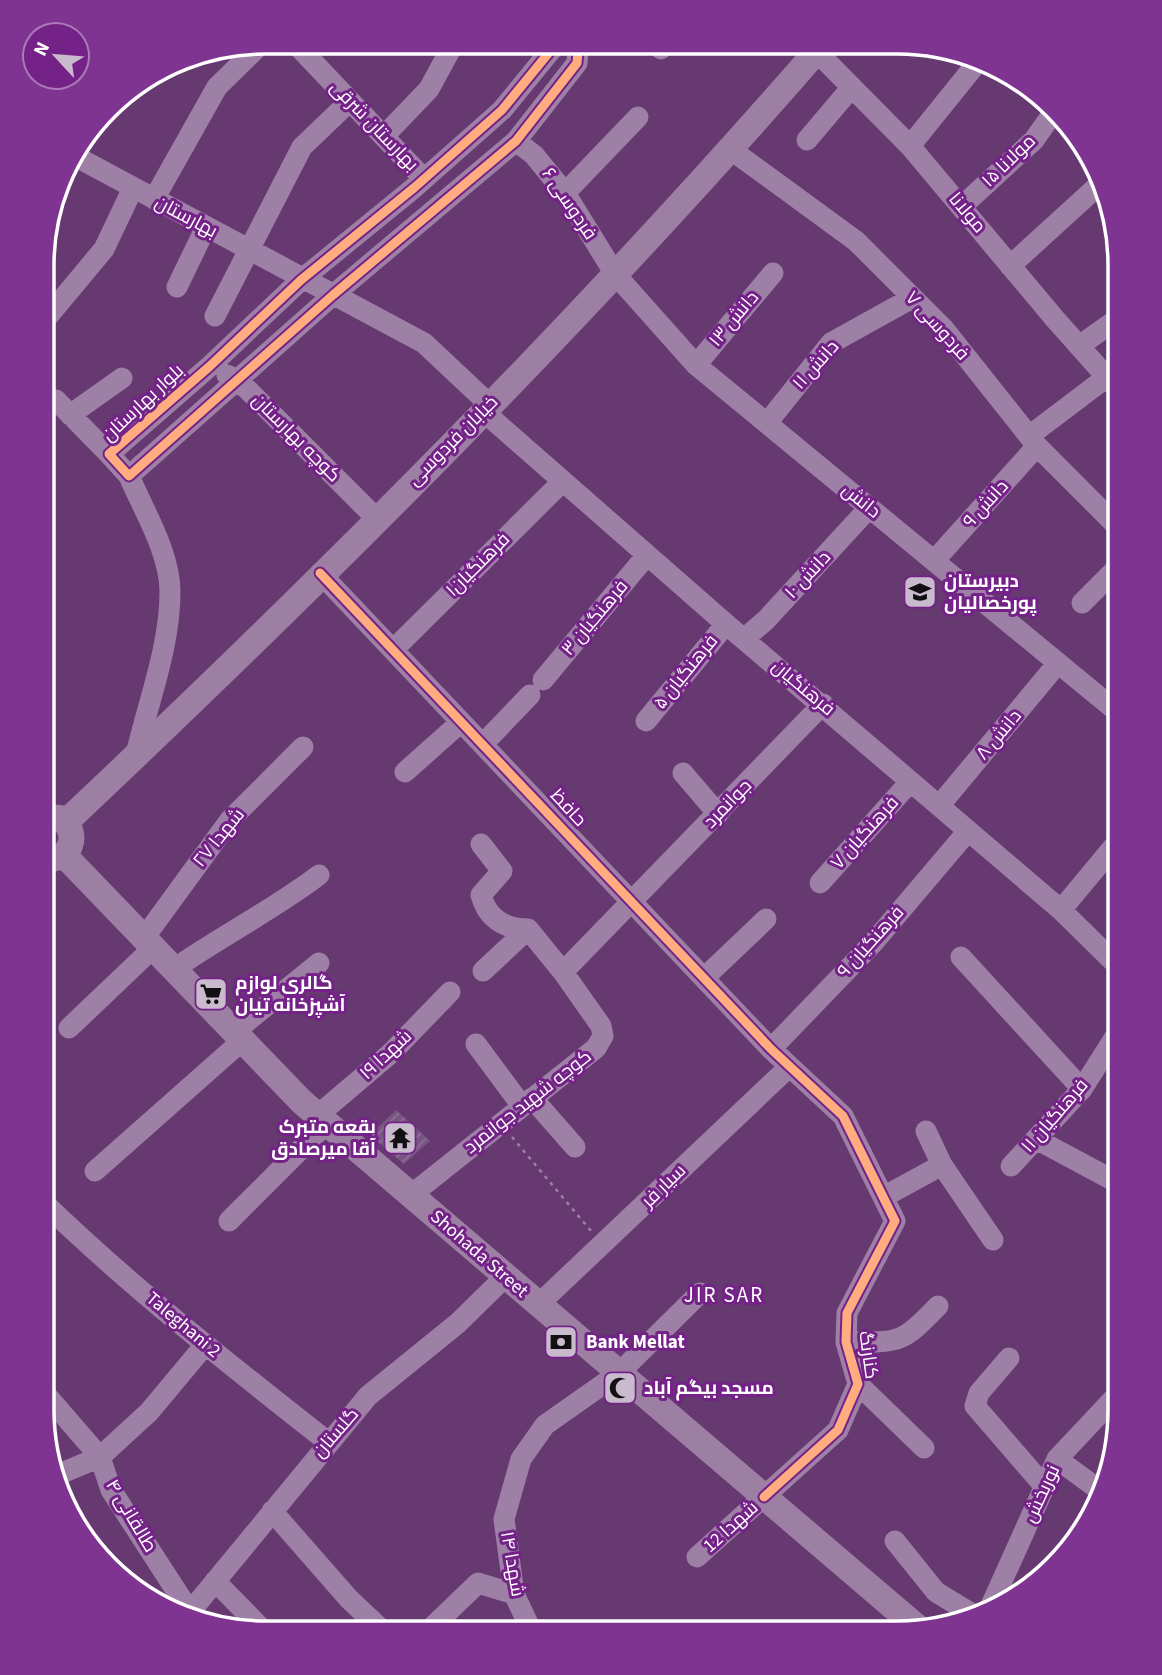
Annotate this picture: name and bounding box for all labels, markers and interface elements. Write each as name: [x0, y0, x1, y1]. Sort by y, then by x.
north arrow: [21, 21, 91, 91]
text: N: [27, 38, 57, 61]
street label: بهارستان شرقی: [324, 74, 424, 178]
street label: مولانا ۱۵: [976, 128, 1042, 194]
street label: فردوسی ۶: [535, 162, 603, 246]
street label: مولانا: [942, 187, 992, 239]
street label: بهارستان: [150, 189, 222, 245]
street label: دانش ۱۳: [703, 285, 765, 353]
street label: فردوسی ۷: [899, 285, 975, 367]
street label: دانش ۱۱: [786, 334, 846, 396]
street label: بلوار بهارستان: [96, 358, 190, 448]
street label: کوچه بهارستان: [245, 387, 347, 489]
street label: خیابان فردوسی: [402, 390, 504, 492]
street label: دانش ۹: [957, 474, 1015, 534]
street label: دانش: [836, 477, 886, 525]
street label: فرهنگیان۱: [440, 527, 516, 603]
street label: دانش ۱۰: [779, 545, 837, 605]
place label: دبیرستان پورخصالیان: [944, 568, 1037, 617]
school or university icon: دبیرستان پورخصالیان: [901, 573, 939, 611]
street label: فرهنگیان ۳: [555, 574, 635, 662]
street label: فرهنگیان ۵: [647, 629, 725, 715]
street label: فرهنگیان: [765, 653, 841, 723]
street label: دانش ۸: [970, 704, 1028, 766]
street label: جوانمرد: [698, 773, 758, 835]
street label: حافظ: [544, 783, 592, 833]
street label: فرهنگیان ۷: [825, 790, 905, 876]
street label: ۲۷ شهدا: [187, 803, 251, 873]
street label: فرهنگیان ۹: [831, 900, 911, 984]
place label: گالری لوازم آشپزخانه تیان: [235, 970, 345, 1019]
supermarket icon: گالری لوازم آشپزخانه تیان: [192, 975, 230, 1013]
street label: شهدا ۱۹: [354, 1024, 418, 1086]
street label: کوچه شهید جوانمرد: [458, 1044, 598, 1160]
street label: فرهنگیان ۱۱: [1015, 1073, 1095, 1159]
place label: بقعه متبرک آقا میرصادق: [271, 1114, 376, 1163]
temple icon: بقعه متبرک آقا میرصادق: [381, 1119, 419, 1157]
street label: سیار فر: [635, 1158, 692, 1215]
street label: Shohada Street: [424, 1204, 534, 1305]
district label: JIR SAR: [684, 1280, 764, 1310]
street label: Taleghani 2: [140, 1286, 226, 1364]
bank icon: Bank Mellat: [542, 1323, 580, 1361]
place label: Bank Mellat: [586, 1329, 685, 1356]
street label: کنارنگ: [851, 1329, 885, 1381]
mosque icon: مسجد بیگم آباد: [601, 1369, 639, 1407]
place label: مسجد بیگم آباد: [644, 1375, 774, 1402]
street label: گلستان: [307, 1402, 365, 1464]
street label: نوربخش: [1017, 1461, 1067, 1527]
street label: طالقانی ۴: [99, 1474, 163, 1558]
street label: شهدا 12: [697, 1495, 765, 1559]
street label: شهدا ۱۴: [493, 1529, 531, 1599]

